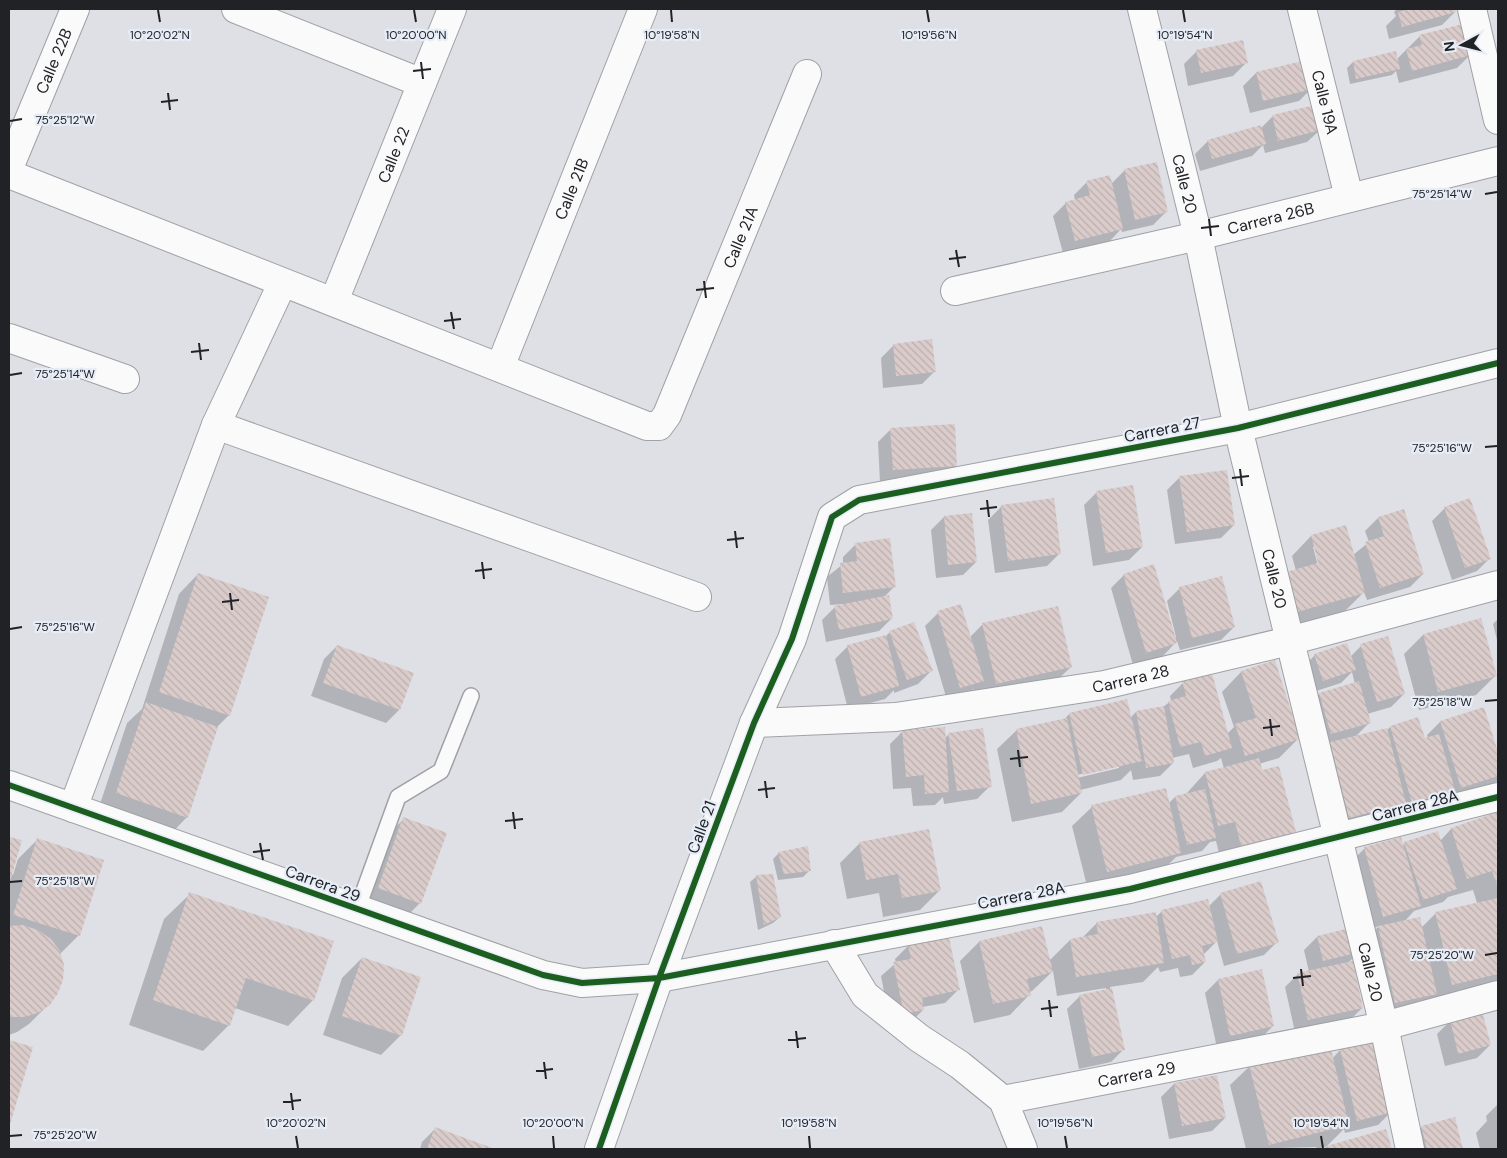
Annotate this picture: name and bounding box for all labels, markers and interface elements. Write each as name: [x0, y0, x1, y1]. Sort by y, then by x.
north arrow: [1437, 20, 1487, 70]
street label: Calle 22B: [31, 25, 77, 97]
text: 10°20'02"N: [130, 27, 190, 43]
text: 10°20'00"N: [385, 27, 447, 43]
text: 10°19'58"N: [644, 27, 700, 43]
text: 10°19'56"N: [901, 27, 957, 43]
text: 10°19'54"N: [1157, 27, 1213, 43]
text: N: [1440, 40, 1459, 53]
street label: Calle 19A: [1307, 68, 1343, 137]
text: 75°25'12"W: [35, 112, 95, 128]
street label: Calle 22: [373, 123, 414, 186]
street label: Calle 20: [1167, 152, 1202, 216]
street label: Calle 21B: [550, 155, 593, 223]
text: 75°25'14"W: [1412, 186, 1472, 202]
street label: Carrera 26B: [1225, 197, 1316, 239]
street label: Calle 21A: [718, 203, 763, 271]
text: 75°25'14"W: [35, 366, 95, 382]
street label: Carrera 27: [1122, 412, 1202, 447]
text: 75°25'16"W: [1412, 440, 1472, 456]
street label: Calle 20: [1257, 547, 1292, 611]
text: 75°25'16"W: [35, 619, 95, 635]
street label: Carrera 28: [1091, 660, 1171, 698]
text: 75°25'18"W: [1412, 694, 1472, 710]
street label: Carrera 28A: [1370, 785, 1461, 826]
street label: Calle 21: [682, 798, 721, 857]
street label: Carrera 29: [282, 860, 363, 907]
text: 75°25'18"W: [35, 873, 95, 889]
street label: Carrera 28A: [976, 877, 1067, 914]
street label: Calle 20: [1353, 940, 1388, 1004]
text: 75°25'20"W: [1410, 947, 1474, 963]
street label: Carrera 29: [1096, 1057, 1177, 1092]
text: 10°20'02"N: [266, 1115, 326, 1131]
text: 10°20'00"N: [522, 1115, 584, 1131]
text: 10°19'58"N: [781, 1115, 837, 1131]
text: 10°19'56"N: [1037, 1115, 1093, 1131]
text: 10°19'54"N: [1293, 1115, 1349, 1131]
text: 75°25'20"W: [33, 1127, 97, 1143]

